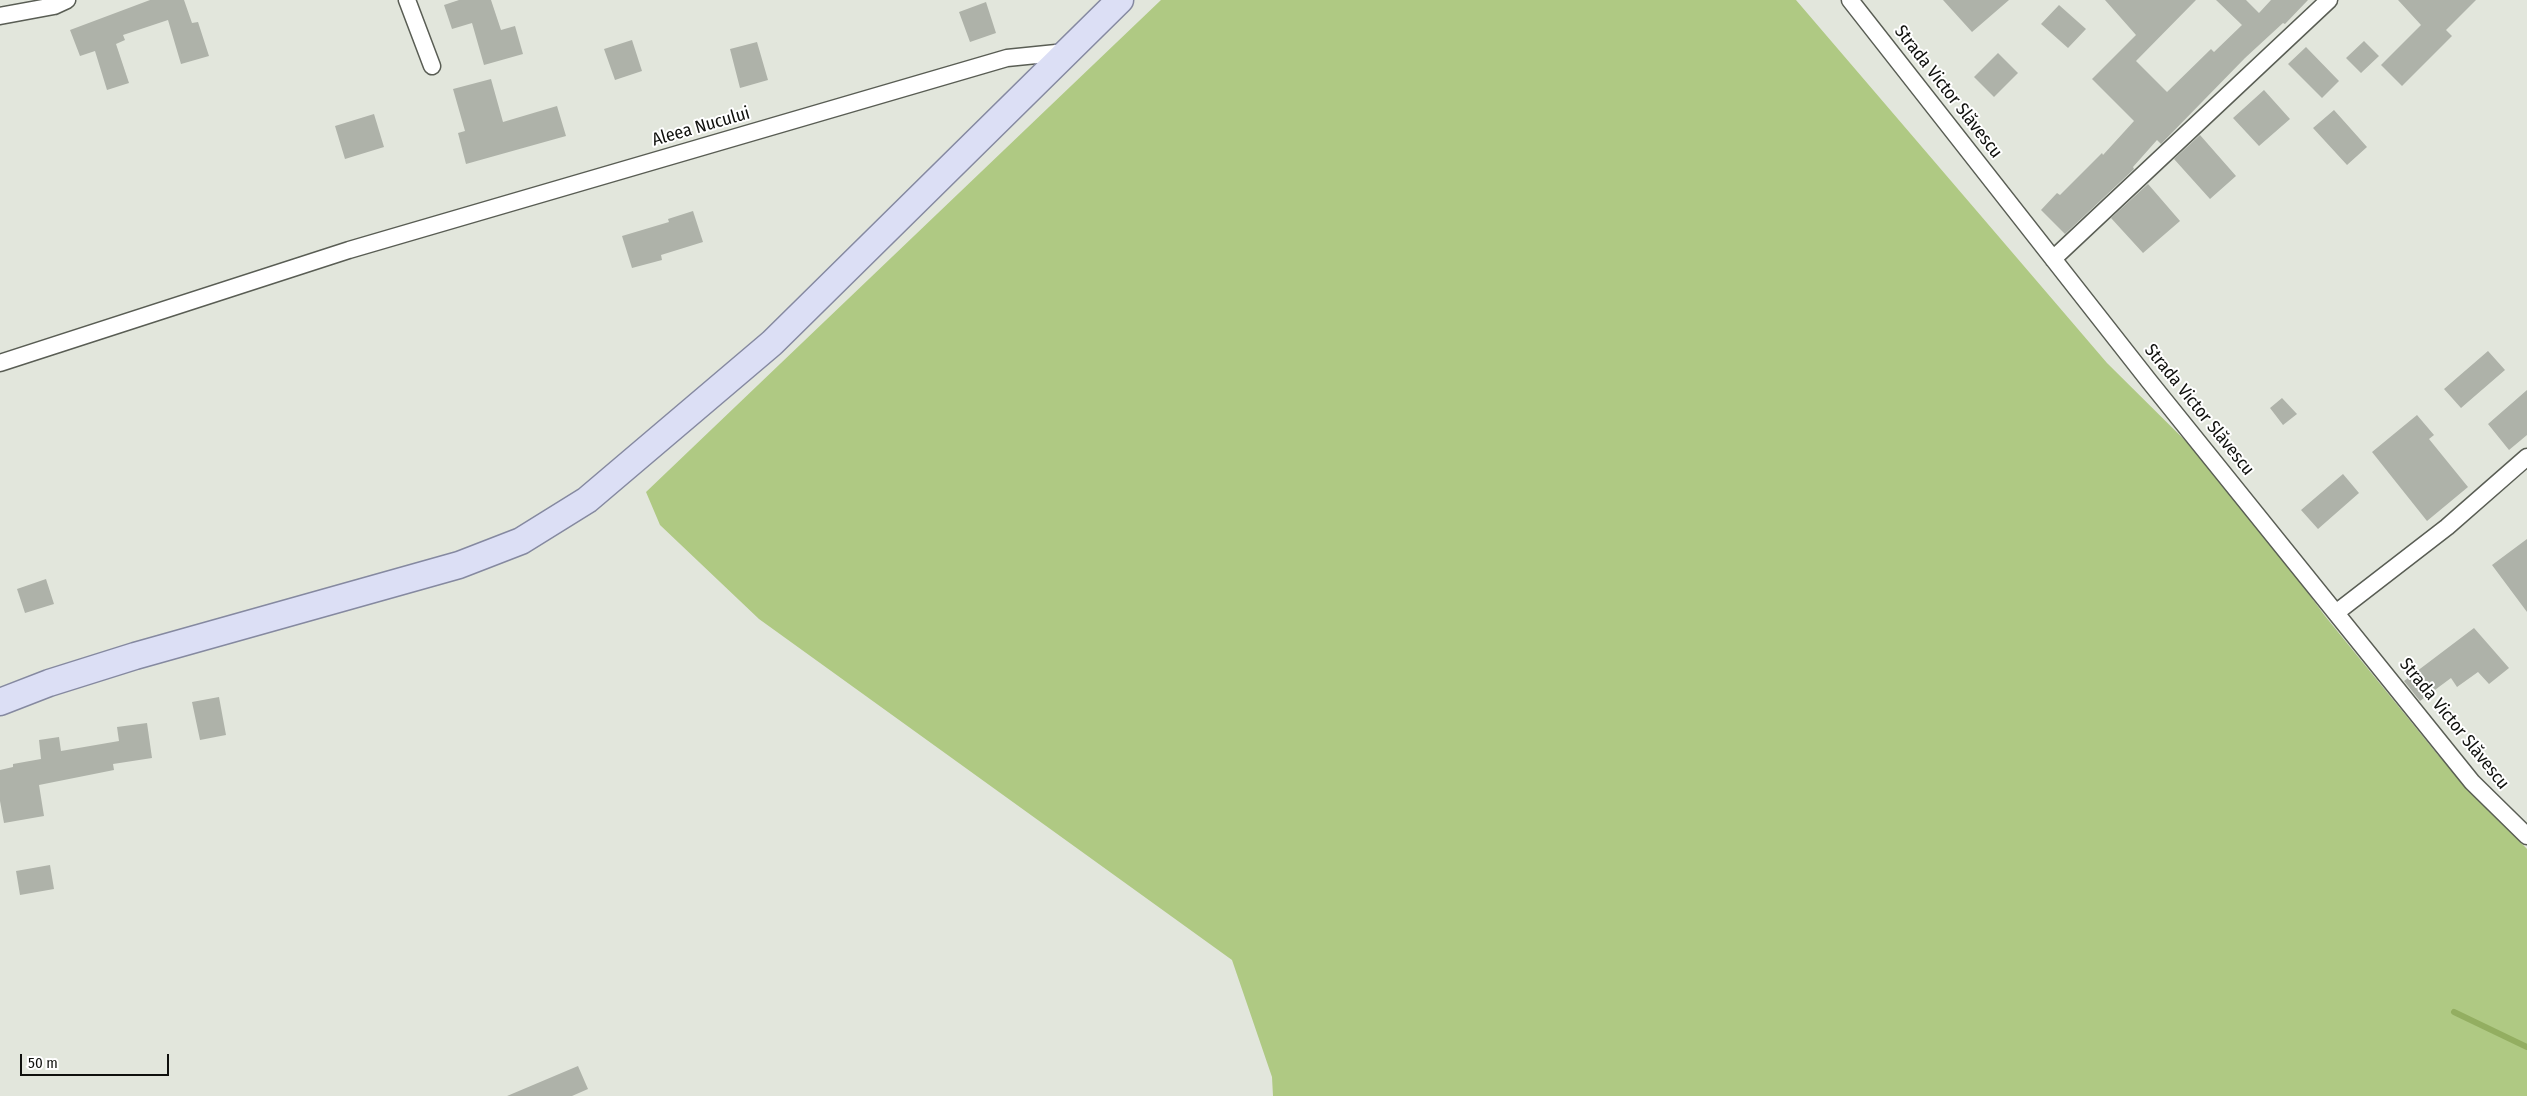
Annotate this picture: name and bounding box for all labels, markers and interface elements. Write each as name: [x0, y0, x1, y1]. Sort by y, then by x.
street label: Strada Victor Slăvescu: [1889, 21, 2007, 163]
street label: Aleea Nucului: [650, 103, 752, 151]
street label: Strada Victor Slăvescu: [2139, 340, 2259, 480]
street label: Strada Victor Slăvescu: [2394, 654, 2514, 794]
scale bar: [22, 1044, 171, 1076]
text: 50 m: [28, 1054, 58, 1072]

